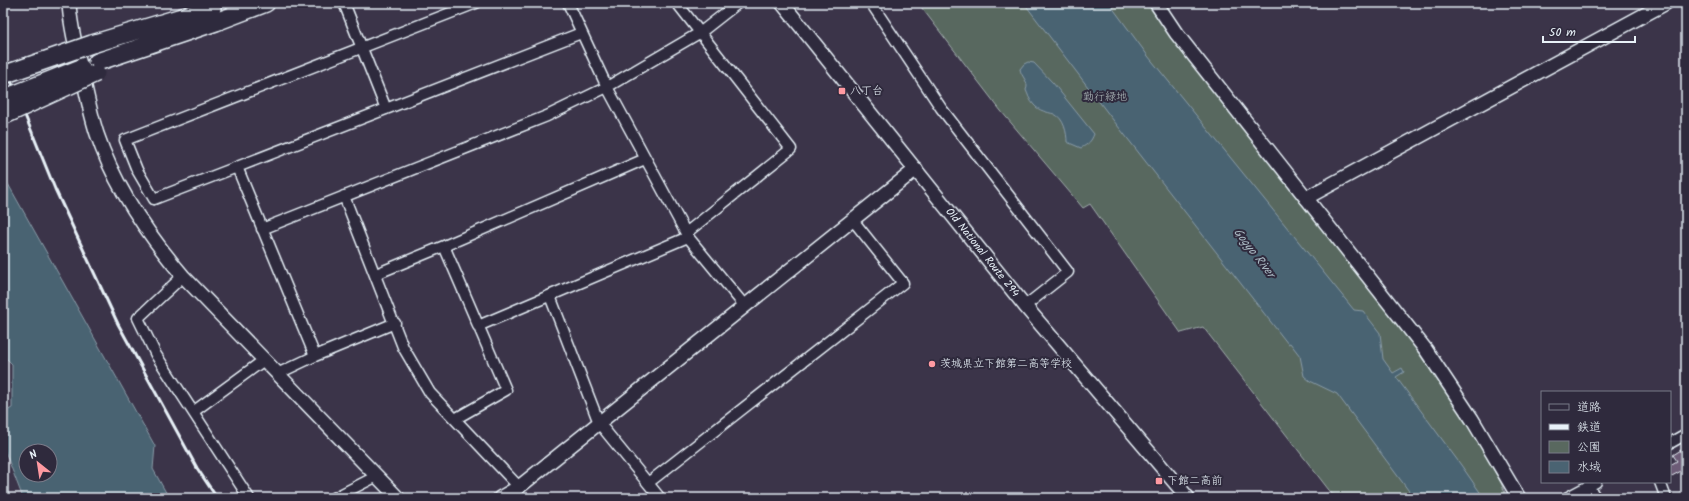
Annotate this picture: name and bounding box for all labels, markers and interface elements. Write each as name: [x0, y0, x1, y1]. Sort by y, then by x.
scale bar: [1543, 18, 1635, 44]
text: 50 m: [1549, 23, 1576, 42]
place label: 八丁台: [850, 82, 883, 100]
marker: 八丁台: [837, 86, 847, 96]
park label: 勤行緑地: [1083, 88, 1127, 106]
street label: Old National Route 294: [941, 204, 1024, 301]
water label: Gogyo River: [1228, 224, 1281, 284]
place label: 茨城県立下館第二高等学校: [940, 355, 1072, 373]
marker: 茨城県立下館第二高等学校: [927, 359, 937, 369]
legend: [1541, 391, 1671, 483]
text: 道路: [1577, 398, 1601, 417]
text: 鉄道: [1577, 418, 1601, 437]
text: 公園: [1577, 438, 1601, 457]
north arrow: [18, 443, 58, 483]
text: N: [26, 446, 41, 465]
text: 水域: [1577, 458, 1601, 477]
place label: 下館二高前: [1167, 472, 1222, 490]
marker: 下館二高前: [1154, 476, 1164, 486]

